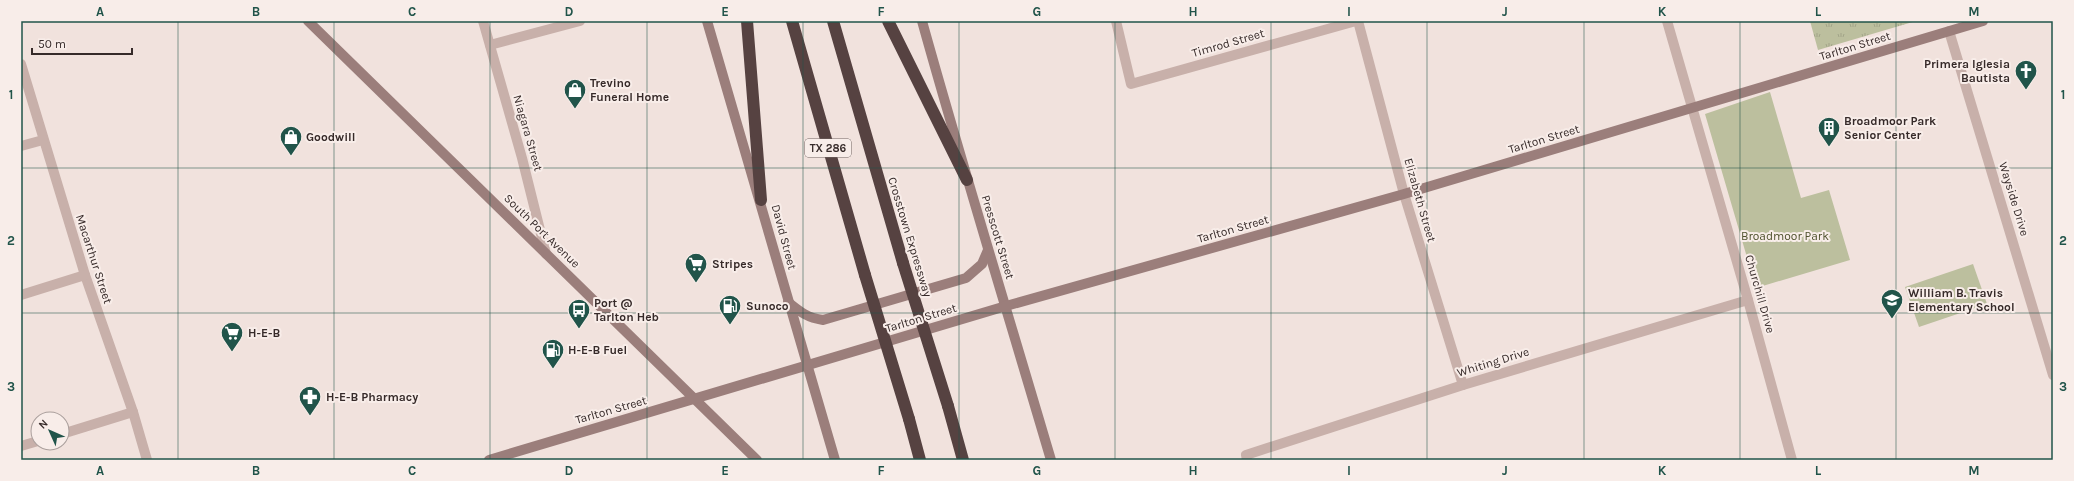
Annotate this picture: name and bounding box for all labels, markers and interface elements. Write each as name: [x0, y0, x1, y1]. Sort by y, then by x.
text: A: [96, 4, 104, 19]
text: B: [252, 4, 260, 19]
text: C: [408, 4, 416, 19]
text: D: [565, 4, 574, 19]
text: E: [721, 4, 729, 19]
text: F: [877, 4, 885, 19]
text: G: [1033, 4, 1041, 19]
text: H: [1188, 4, 1198, 19]
text: I: [1347, 4, 1351, 19]
text: J: [1502, 4, 1508, 19]
text: K: [1658, 4, 1667, 19]
text: L: [1815, 4, 1822, 19]
text: M: [1968, 4, 1980, 19]
street label: Timrod Street: [1190, 26, 1266, 60]
street label: Tarlton Street: [1818, 28, 1893, 63]
scale bar: [32, 30, 132, 56]
text: 50 m: [38, 37, 66, 51]
place label: Primera Iglesia Bautista: [1924, 57, 2010, 85]
church icon: Primera Iglesia Bautista: [2013, 58, 2039, 91]
place label: Trevino Funeral Home: [590, 76, 669, 104]
shop icon: Trevino Funeral Home: [562, 77, 588, 110]
text: 1: [9, 87, 13, 102]
text: 1: [2061, 87, 2065, 102]
street label: Niagara Street: [510, 93, 546, 173]
place label: Broadmoor Park Senior Center: [1844, 114, 1936, 142]
building icon: Broadmoor Park Senior Center: [1816, 115, 1842, 148]
street label: Tarlton Street: [1507, 121, 1582, 156]
shop icon: Goodwill: [278, 124, 304, 157]
place label: Goodwill: [306, 130, 355, 144]
road number: TX 286: [805, 139, 851, 157]
street label: Elizabeth Street: [1401, 156, 1439, 244]
street label: Wayside Drive: [1996, 160, 2032, 238]
street label: Crosstown Expressway: [885, 175, 935, 299]
street label: South Port Avenue: [501, 191, 583, 271]
street label: Presscott Street: [979, 193, 1018, 281]
street label: David Street: [769, 203, 800, 272]
street label: Tarlton Street: [1196, 212, 1271, 246]
street label: Macarthur Street: [73, 213, 115, 306]
park label: Broadmoor Park: [1741, 229, 1829, 243]
text: 2: [7, 233, 15, 248]
text: 2: [2059, 233, 2067, 248]
supermarket icon: Stripes: [683, 251, 709, 284]
street label: Churchill Drive: [1742, 253, 1778, 335]
place label: Stripes: [712, 257, 753, 271]
place label: William B. Travis Elementary School: [1908, 286, 2015, 314]
school or university icon: William B. Travis Elementary School: [1879, 287, 1905, 320]
fuel station icon: Sunoco: [717, 293, 743, 326]
place label: Port @ Tarlton Heb: [594, 296, 659, 324]
bus stop icon: Port @ Tarlton Heb: [566, 297, 592, 330]
place label: Sunoco: [746, 299, 789, 313]
street label: Tarlton Street: [884, 300, 959, 335]
supermarket icon: H-E-B: [219, 320, 245, 353]
place label: H-E-B: [248, 326, 280, 340]
fuel station icon: H-E-B Fuel: [540, 337, 566, 370]
place label: H-E-B Fuel: [568, 343, 627, 357]
street label: Whiting Drive: [1455, 344, 1531, 380]
text: 3: [7, 379, 15, 394]
text: 3: [2059, 379, 2067, 394]
pharmacy icon: H-E-B Pharmacy: [297, 384, 323, 417]
place label: H-E-B Pharmacy: [326, 390, 418, 404]
street label: Tarlton Street: [574, 393, 649, 427]
north arrow: [30, 411, 70, 451]
text: N: [36, 417, 51, 432]
text: A: [96, 463, 104, 478]
text: B: [252, 463, 260, 478]
text: C: [408, 463, 416, 478]
text: D: [565, 463, 574, 478]
text: E: [721, 463, 729, 478]
text: F: [877, 463, 885, 478]
text: G: [1033, 463, 1041, 478]
text: H: [1188, 463, 1198, 478]
text: I: [1347, 463, 1351, 478]
text: J: [1502, 463, 1508, 478]
text: K: [1658, 463, 1667, 478]
text: L: [1815, 463, 1822, 478]
text: M: [1968, 463, 1980, 478]

